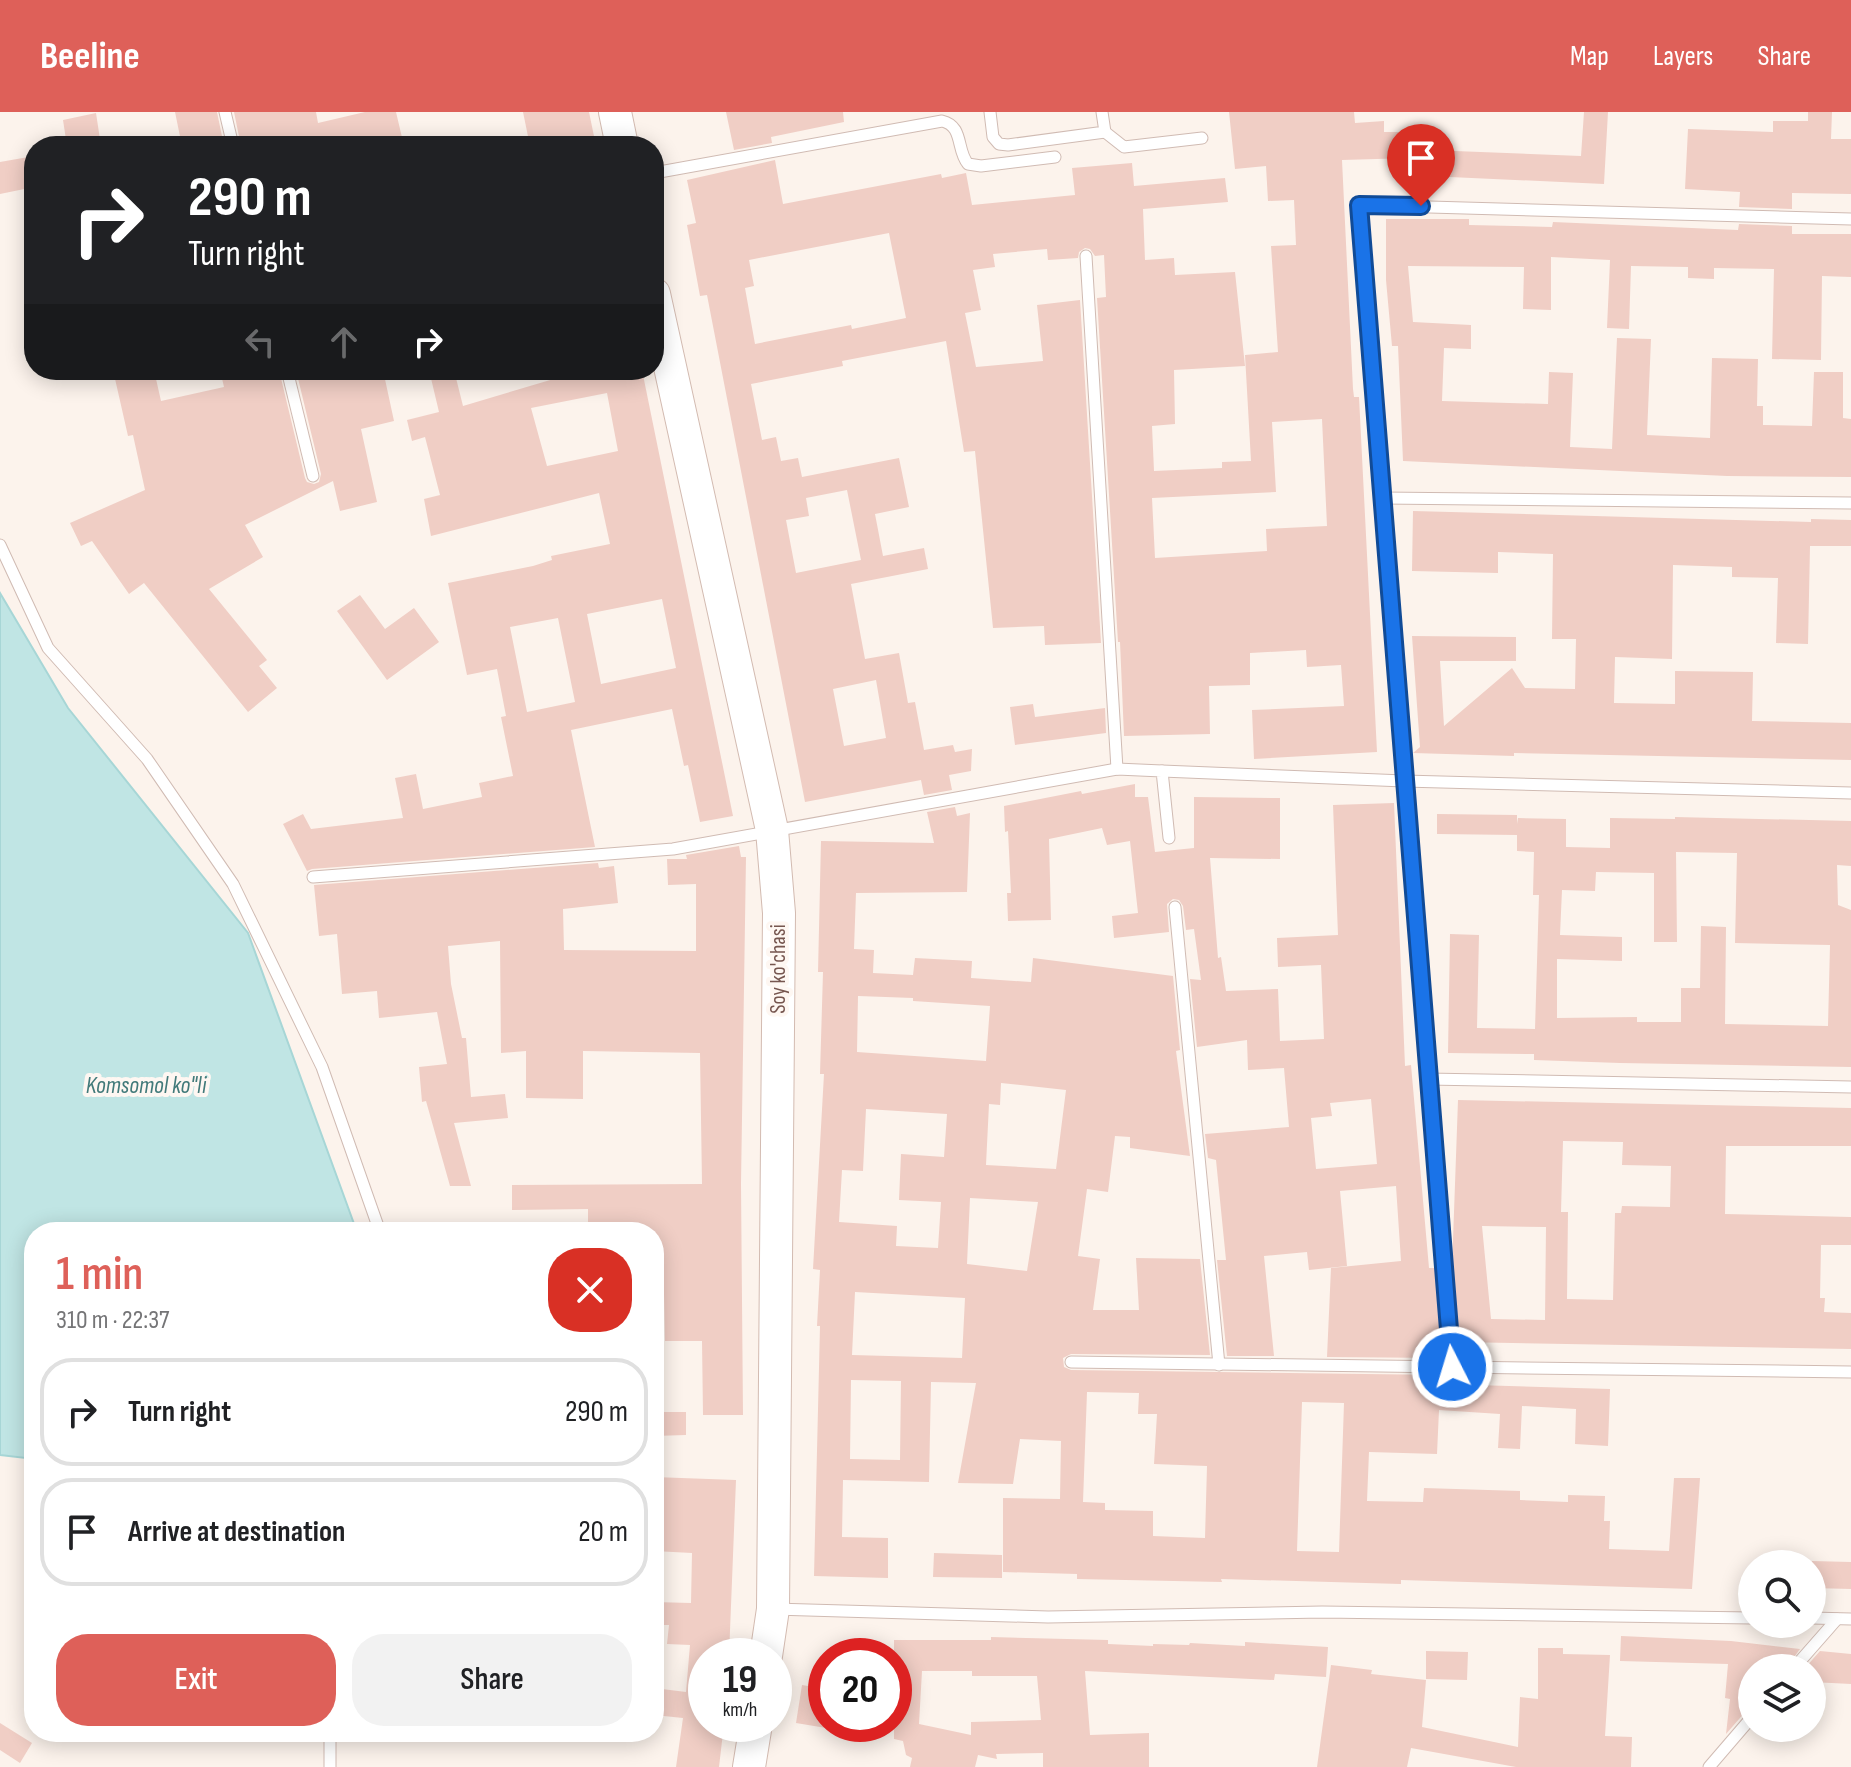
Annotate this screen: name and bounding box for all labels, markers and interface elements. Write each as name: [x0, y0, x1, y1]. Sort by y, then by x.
text: Beeline: [40, 34, 140, 79]
text: Map: [1570, 40, 1609, 73]
text: Layers: [1653, 40, 1713, 73]
text: Share: [1757, 40, 1811, 73]
pin: [1387, 124, 1455, 206]
icon: arrive: [1399, 136, 1443, 180]
text: 290 m: [188, 165, 312, 232]
icon: right: [56, 168, 160, 272]
text: Turn right: [188, 233, 305, 276]
icon: left: [238, 320, 282, 364]
icon: ahead: [322, 320, 366, 364]
icon: right: [406, 320, 450, 364]
street label: Soy ko'chasi: [765, 924, 792, 1014]
water label: Komsomol ko"li: [86, 1071, 207, 1100]
text: 1 min: [56, 1246, 143, 1303]
button: close: [548, 1248, 632, 1332]
text: 310 m · 22:37: [56, 1305, 170, 1336]
position arrow: [1410, 1325, 1494, 1409]
icon: right: [60, 1390, 104, 1434]
text: Turn right: [128, 1394, 231, 1430]
text: 290 m: [565, 1394, 628, 1430]
icon: arrive: [60, 1510, 104, 1554]
text: Arrive at destination: [128, 1514, 345, 1550]
text: 20 m: [578, 1514, 628, 1550]
map controls: [1738, 1550, 1826, 1742]
button: search: [1738, 1550, 1826, 1638]
button: Exit: [56, 1634, 336, 1726]
button: Share: [352, 1634, 632, 1726]
speed limit sign: 20: [808, 1638, 912, 1742]
button: layers: [1738, 1654, 1826, 1742]
text: 19: [723, 1656, 757, 1704]
text: km/h: [723, 1698, 757, 1722]

